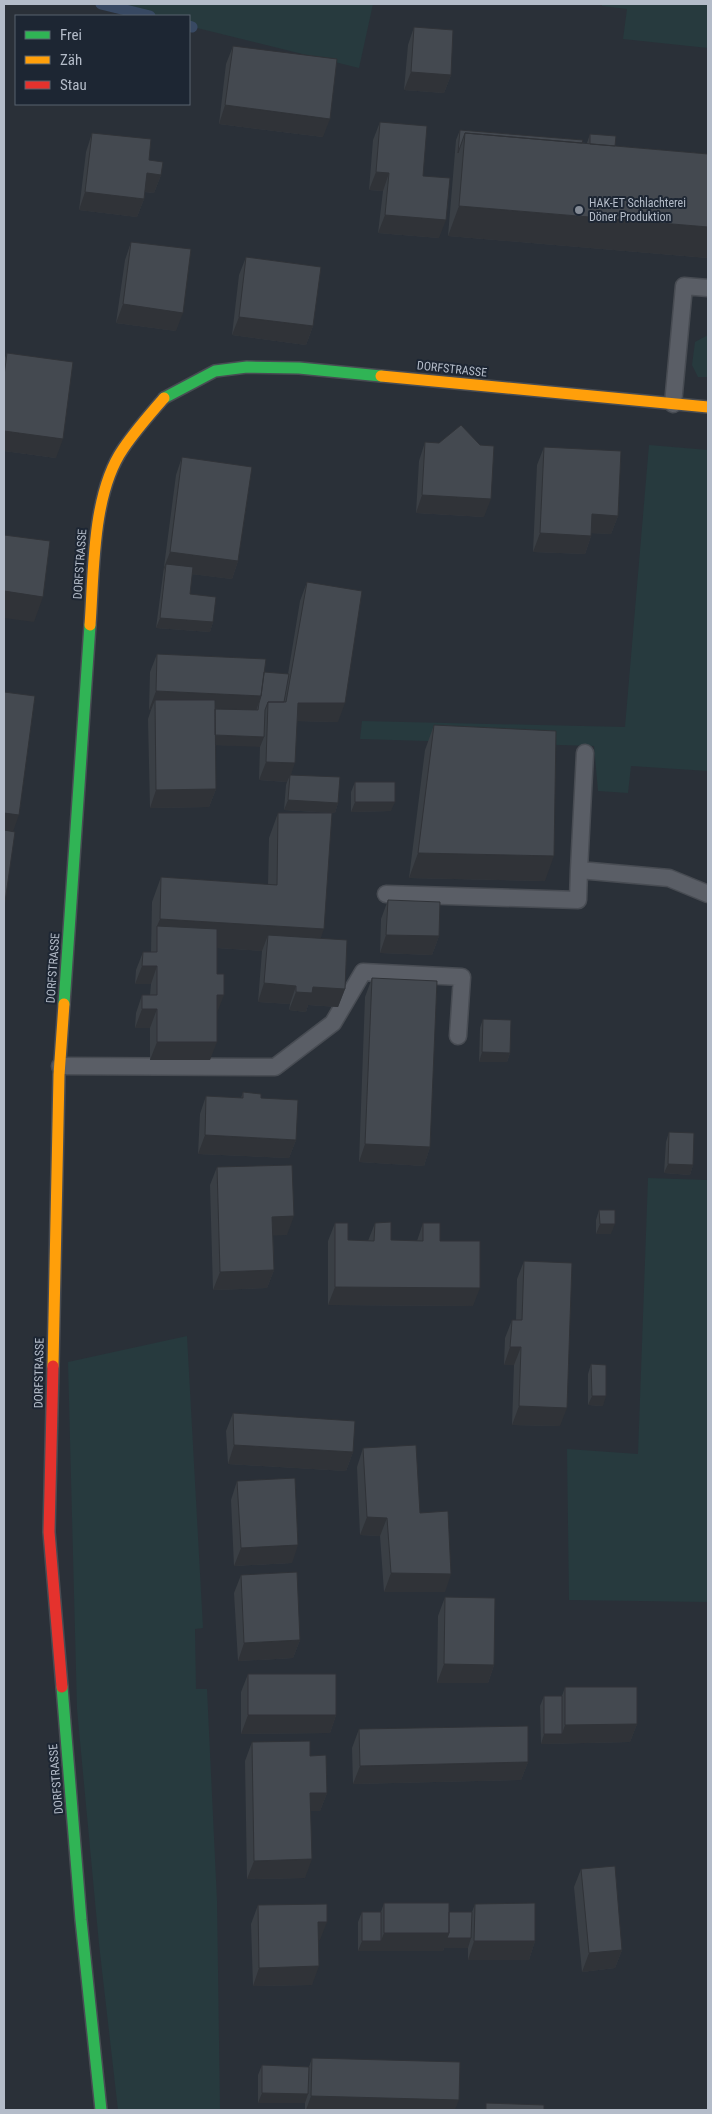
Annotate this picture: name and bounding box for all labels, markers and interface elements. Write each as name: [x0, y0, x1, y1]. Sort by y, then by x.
legend: [15, 15, 190, 105]
text: Frei: [60, 26, 82, 44]
text: Zäh: [60, 51, 82, 69]
text: Stau: [60, 76, 87, 94]
place label: HAK-ET Schlachterei Döner Produktion: [589, 196, 686, 224]
marker: HAK-ET Schlachterei Döner Produktion: [573, 204, 585, 216]
street label: DORFSTRASSE: [416, 358, 488, 380]
street label: DORFSTRASSE: [71, 528, 89, 600]
street label: DORFSTRASSE: [44, 932, 62, 1004]
street label: DORFSTRASSE: [31, 1338, 47, 1408]
street label: DORFSTRASSE: [46, 1743, 66, 1815]

